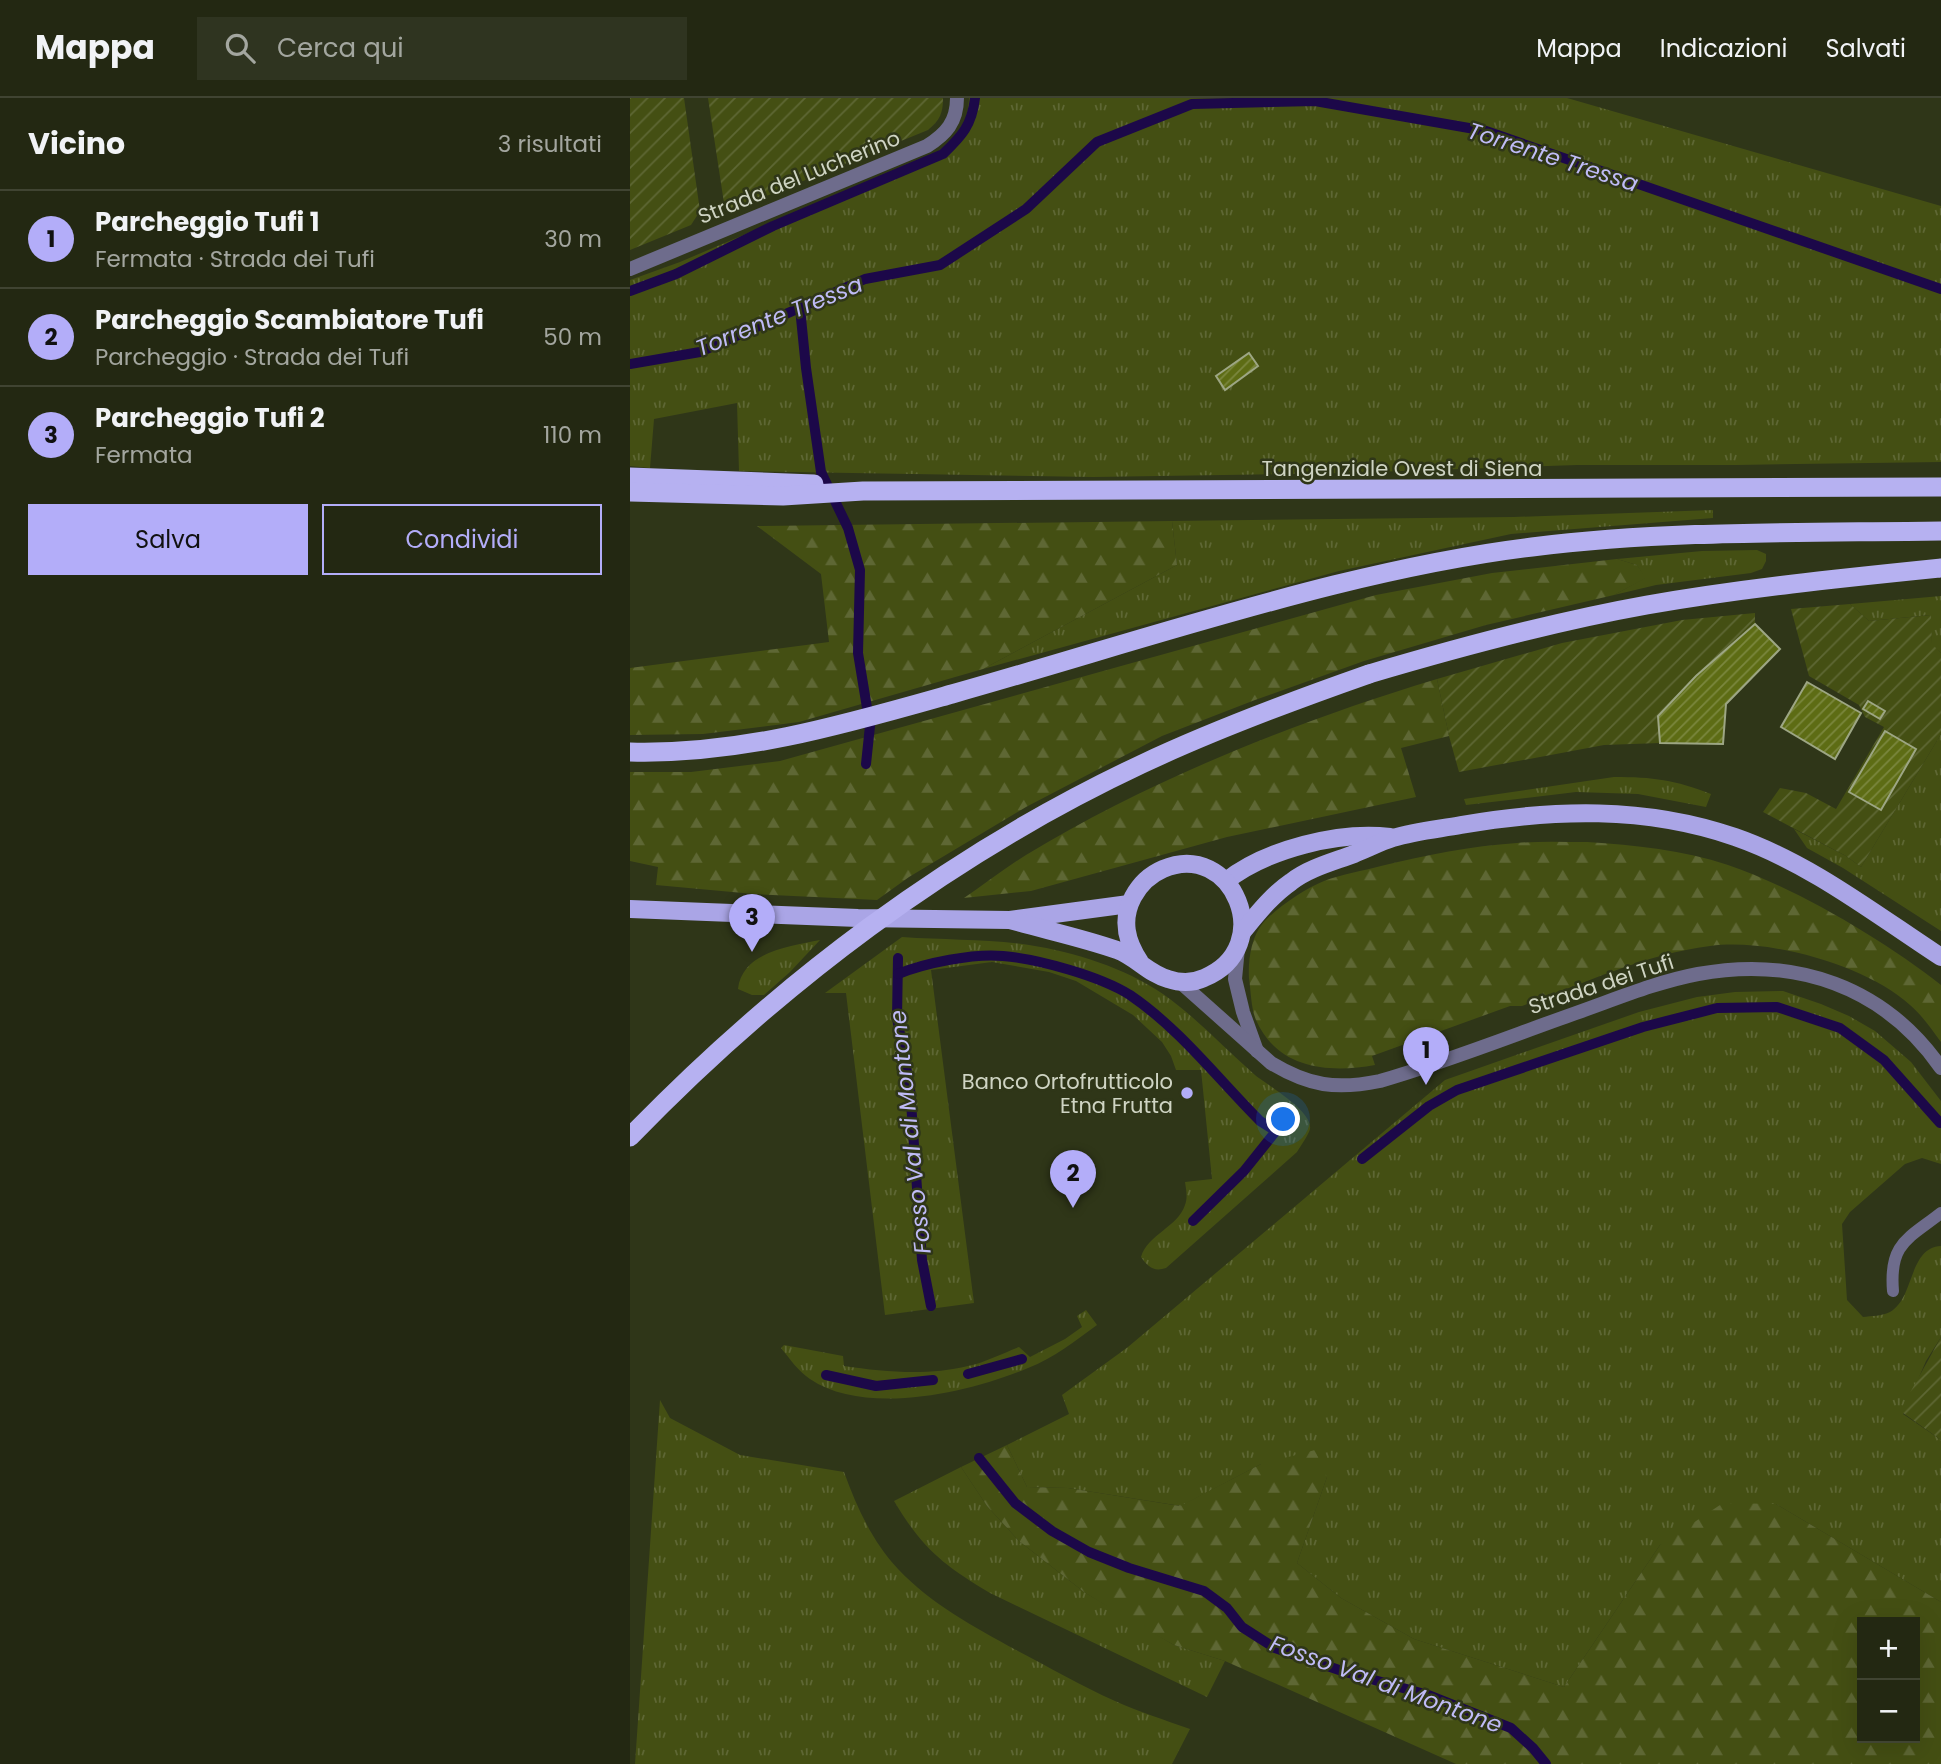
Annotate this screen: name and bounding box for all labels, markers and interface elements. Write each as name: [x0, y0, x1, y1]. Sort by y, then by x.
search box: [197, 17, 687, 80]
text: Mappa: [35, 24, 155, 71]
icon: search: [221, 29, 259, 67]
text: Cerca qui: [277, 30, 404, 66]
text: Mappa: [1536, 32, 1622, 65]
text: Indicazioni: [1660, 32, 1787, 65]
text: Salvati: [1825, 32, 1906, 65]
water label: Torrente Tressa: [1464, 114, 1642, 200]
text: Vicino: [28, 122, 125, 165]
street label: Strada del Lucherino: [694, 123, 904, 231]
text: 3 risultati: [498, 128, 602, 160]
text: Parcheggio Tufi 1: [95, 204, 320, 240]
text: 1: [47, 223, 55, 255]
text: 30 m: [544, 223, 602, 255]
text: Fermata · Strada dei Tufi: [95, 243, 375, 275]
water label: Torrente Tressa: [691, 268, 867, 364]
text: Parcheggio Scambiatore Tufi: [95, 302, 484, 338]
text: 2: [44, 321, 58, 353]
text: 50 m: [543, 321, 602, 353]
text: Parcheggio · Strada dei Tufi: [95, 341, 409, 373]
text: Parcheggio Tufi 2: [95, 400, 325, 436]
text: 3: [44, 419, 58, 451]
text: 110 m: [543, 419, 602, 451]
text: Fermata: [95, 439, 193, 471]
street label: Tangenziale Ovest di Siena: [1262, 454, 1543, 483]
button: Salva: [28, 504, 308, 575]
button: Condividi: [322, 504, 602, 575]
pin: 3: [729, 894, 775, 952]
street label: Strada dei Tufi: [1525, 947, 1677, 1021]
water label: Fosso Val di Montone: [881, 1009, 939, 1255]
pin: 1: [1403, 1027, 1449, 1085]
place label: Banco Ortofrutticolo Etna Frutta: [962, 1067, 1173, 1120]
marker: Banco Ortofrutticolo Etna Frutta: [1179, 1085, 1195, 1101]
your location: [1266, 1102, 1300, 1136]
pin: 2: [1050, 1150, 1096, 1208]
map controls: [1857, 1617, 1920, 1743]
button: +: [1857, 1617, 1920, 1680]
water label: Fosso Val di Montone: [1265, 1627, 1507, 1741]
button: −: [1857, 1680, 1920, 1743]

